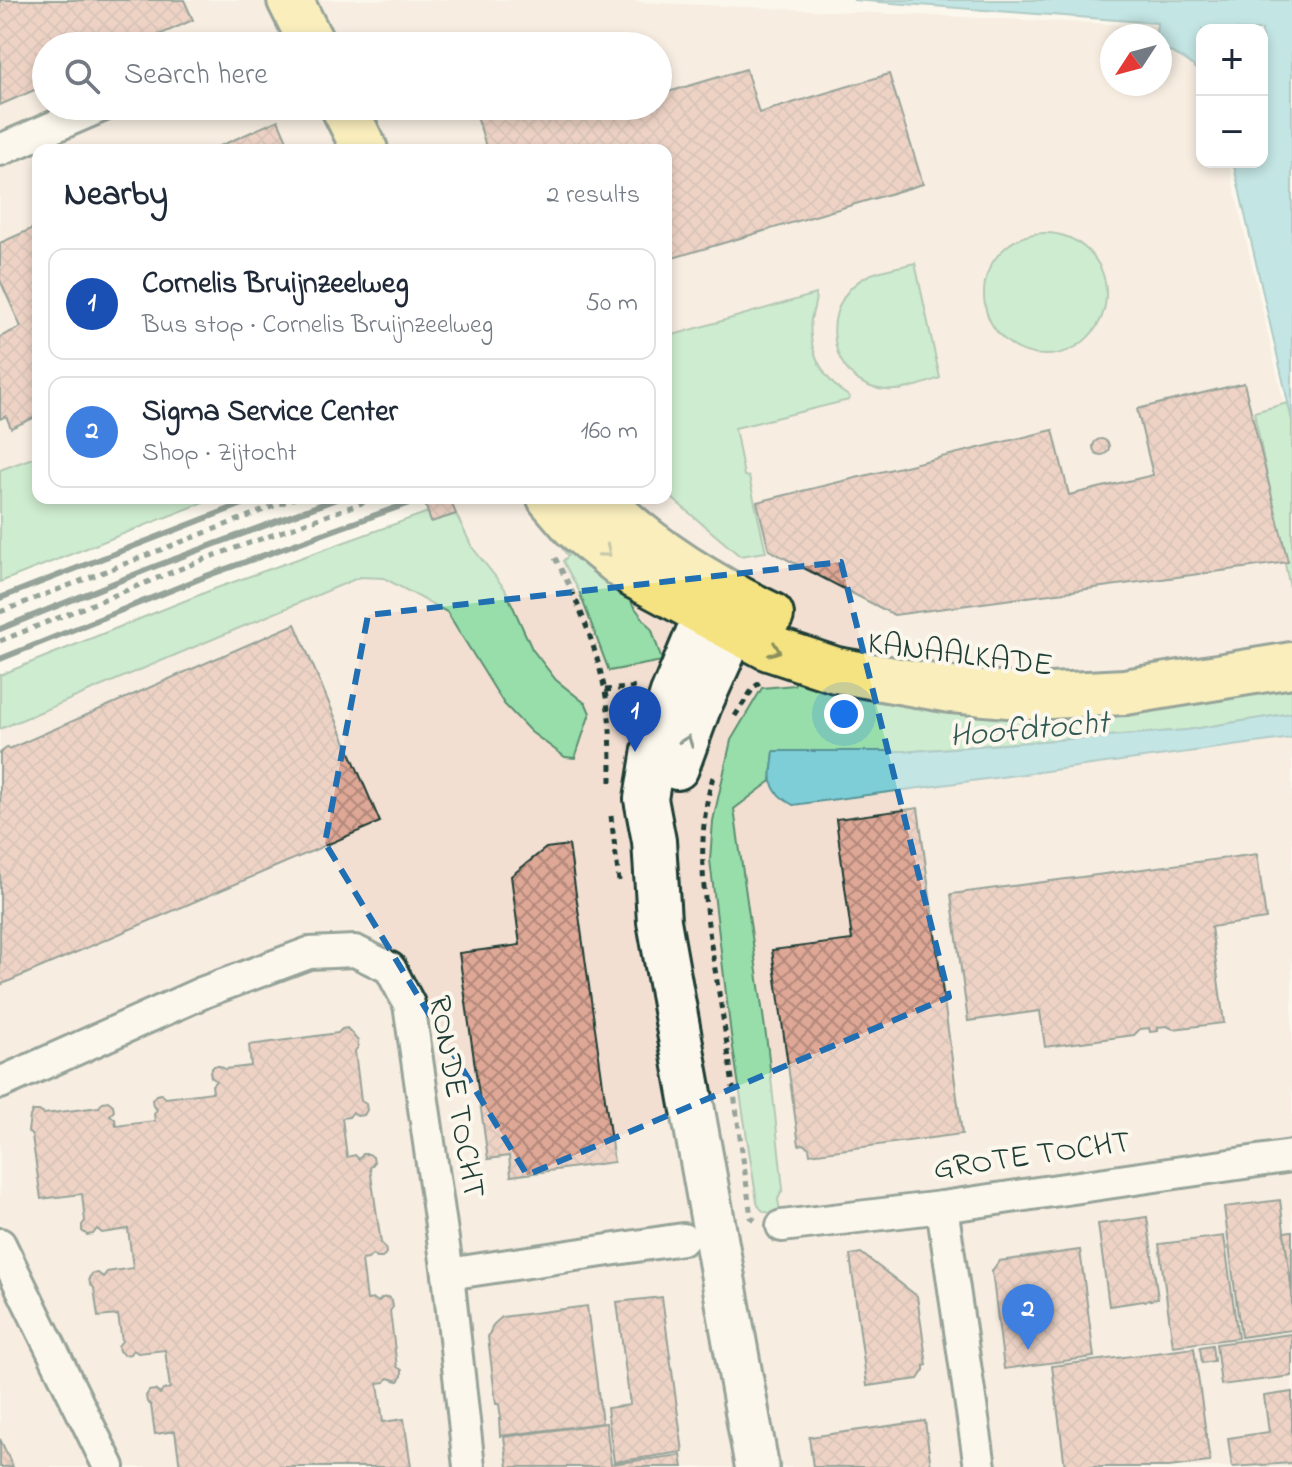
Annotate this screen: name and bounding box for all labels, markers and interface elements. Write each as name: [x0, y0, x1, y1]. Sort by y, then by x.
north arrow: [1100, 24, 1172, 96]
map controls: [1196, 24, 1268, 168]
button: +: [1196, 24, 1268, 96]
search box: [32, 32, 672, 120]
icon: search: [60, 54, 104, 98]
text: Search here: [124, 54, 268, 98]
button: −: [1196, 96, 1268, 168]
text: Nearby: [64, 171, 168, 221]
text: 2 results: [547, 177, 640, 215]
text: Cornelis Bruijnzeelweg: [142, 263, 409, 307]
text: 1: [88, 285, 96, 323]
text: 50 m: [585, 285, 638, 323]
text: Bus stop · Cornelis Bruijnzeelweg: [142, 307, 493, 345]
text: Sigma Service Center: [142, 391, 398, 435]
text: 2: [86, 413, 98, 451]
text: 160 m: [580, 413, 638, 451]
text: Shop · Zijtocht: [142, 435, 297, 473]
one-way arrow: [597, 542, 611, 557]
street label: KANAALKADE: [865, 621, 1055, 691]
one-way arrow: [767, 640, 781, 657]
pin: 1: [609, 686, 661, 752]
your location: [824, 694, 864, 734]
water label: Hoofdtocht: [947, 699, 1114, 763]
one-way arrow: [677, 734, 694, 748]
street label: RONDE TOCHT: [414, 992, 496, 1202]
street label: GROTE TOCHT: [930, 1120, 1134, 1194]
pin: 2: [1002, 1284, 1054, 1350]

